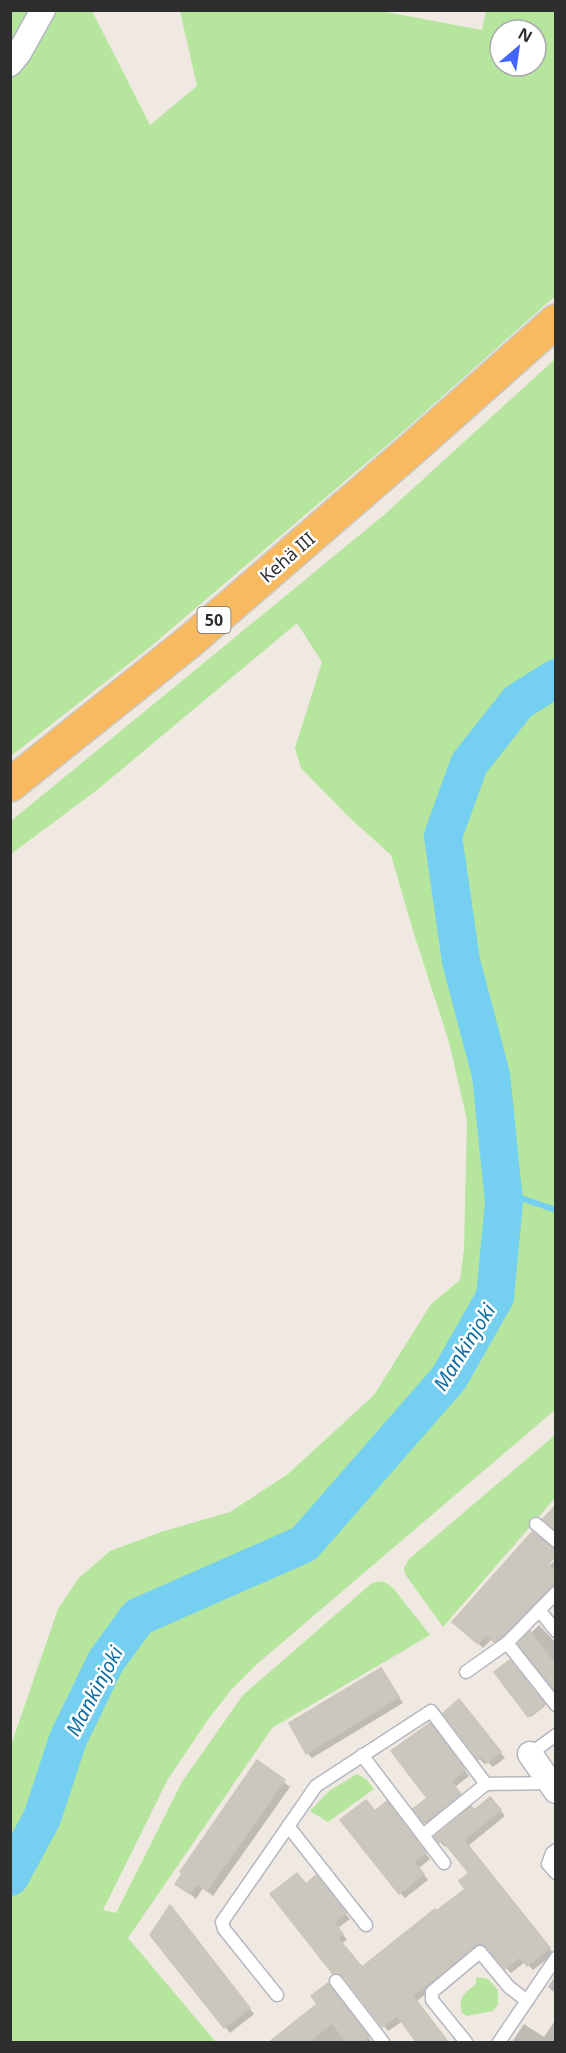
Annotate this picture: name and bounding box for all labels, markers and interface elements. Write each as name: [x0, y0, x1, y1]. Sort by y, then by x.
north arrow: [488, 18, 548, 78]
text: N: [514, 22, 536, 48]
street label: Kehä III: [254, 526, 320, 588]
road number: 50: [198, 607, 230, 633]
water label: Mankinjoki: [427, 1298, 502, 1396]
water label: Mankinjoki: [59, 1641, 129, 1741]

